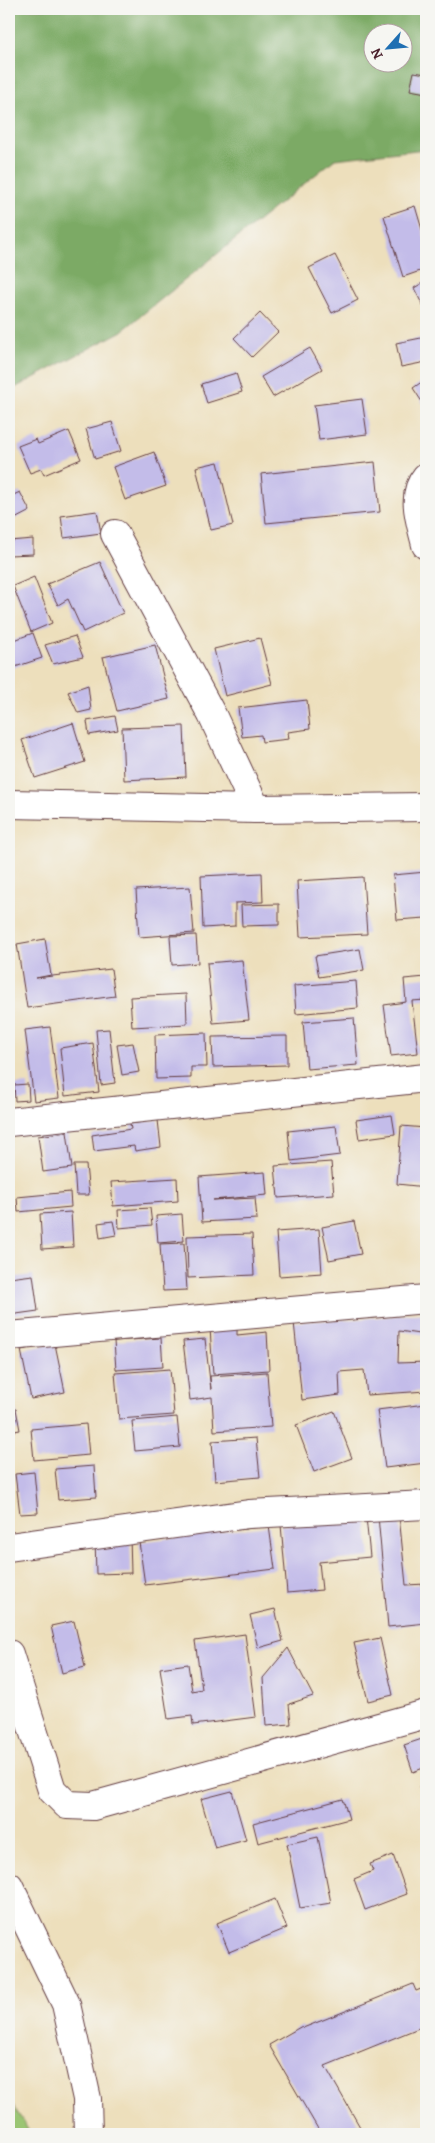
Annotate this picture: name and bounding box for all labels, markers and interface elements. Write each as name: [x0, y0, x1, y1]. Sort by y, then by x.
north arrow: [362, 22, 412, 72]
text: N: [366, 45, 388, 63]

